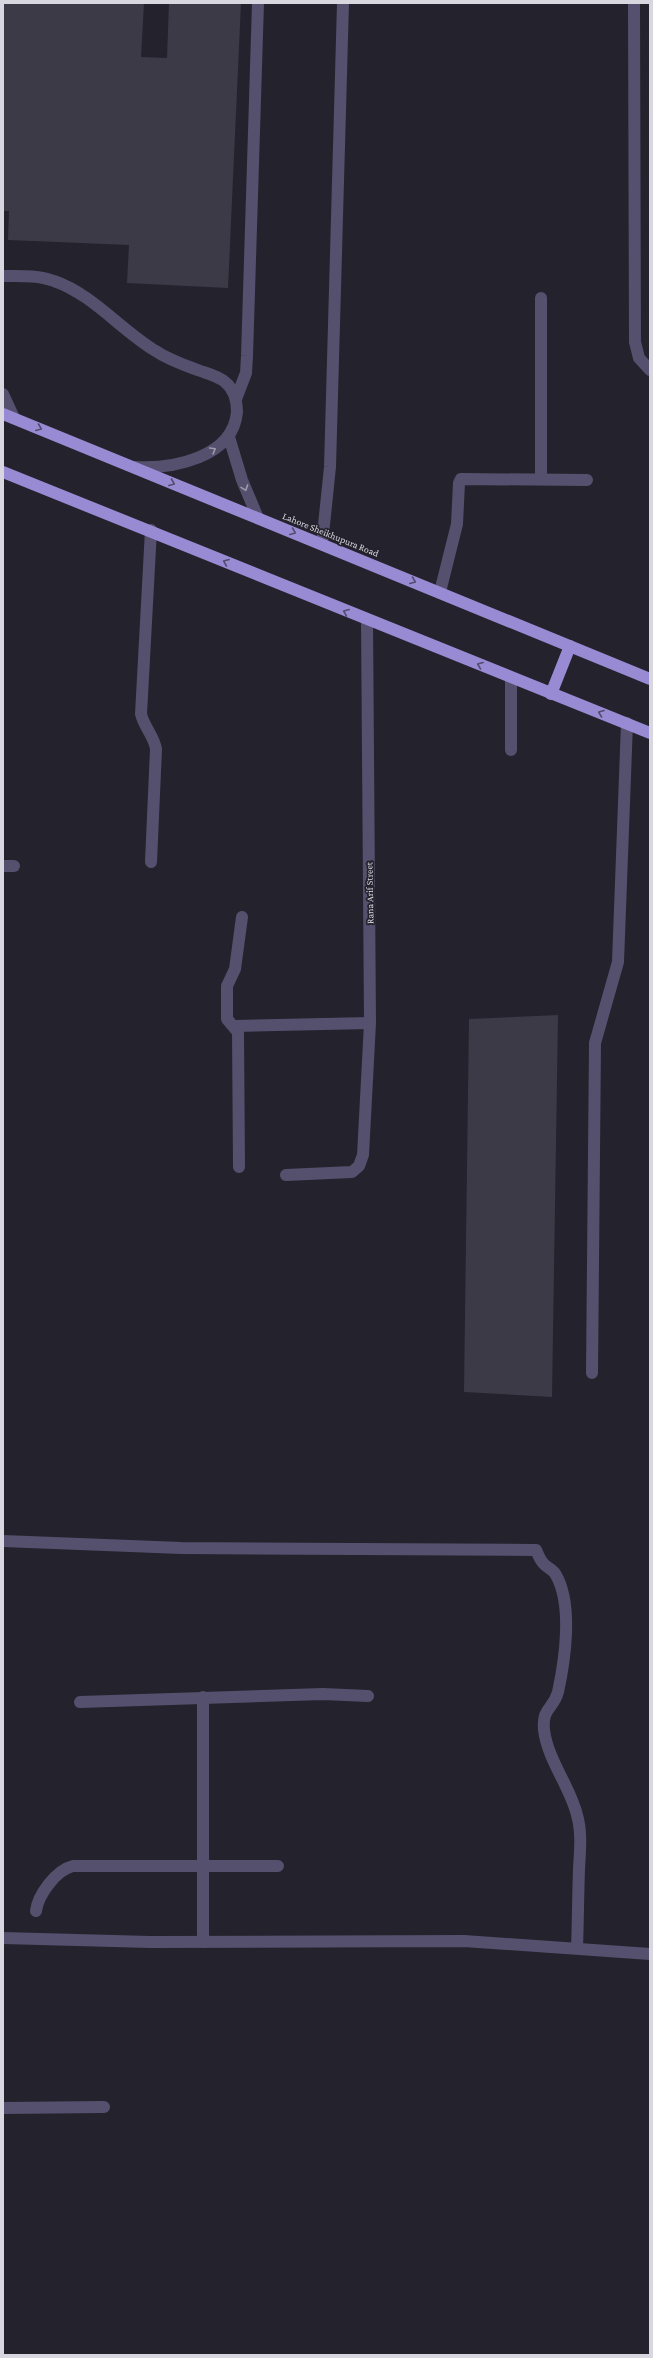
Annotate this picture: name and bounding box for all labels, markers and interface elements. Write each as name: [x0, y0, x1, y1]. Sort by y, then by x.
one-way arrow: [36, 424, 43, 432]
one-way arrow: [209, 447, 216, 454]
one-way arrow: [169, 478, 176, 486]
one-way arrow: [240, 484, 248, 491]
street label: Lahore Sheikhupura Road: [281, 510, 381, 559]
one-way arrow: [289, 527, 296, 535]
one-way arrow: [223, 558, 230, 566]
one-way arrow: [410, 576, 417, 584]
one-way arrow: [343, 608, 350, 616]
one-way arrow: [476, 662, 483, 670]
one-way arrow: [597, 710, 604, 718]
street label: Rana Arif Street: [363, 861, 376, 924]

